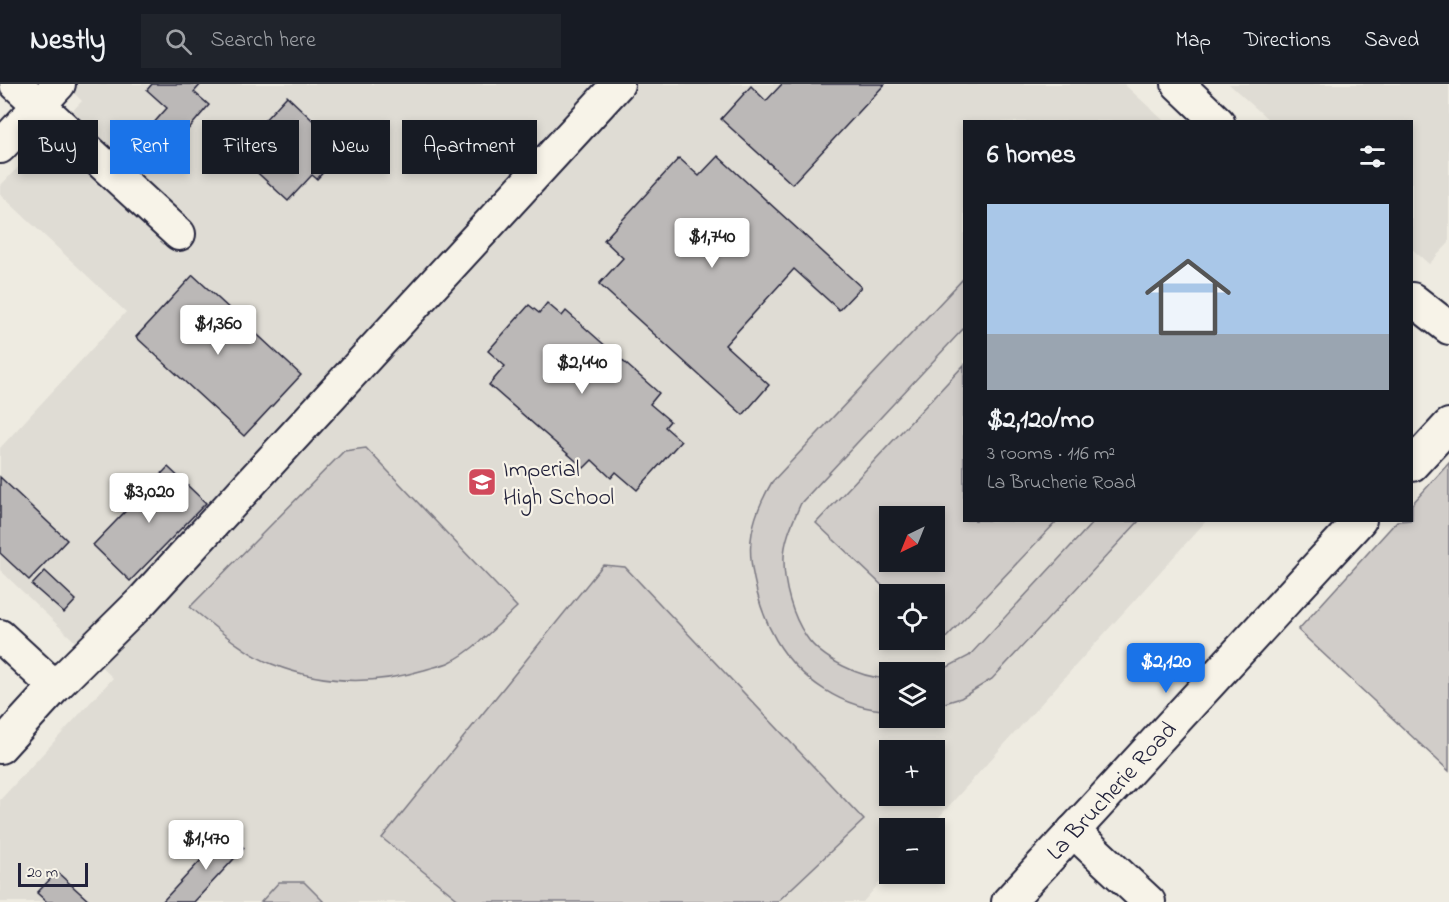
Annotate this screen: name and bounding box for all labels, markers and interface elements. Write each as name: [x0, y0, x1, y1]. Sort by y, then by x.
search box: [141, 14, 561, 68]
text: Nestly: [30, 21, 105, 62]
icon: search: [162, 25, 195, 58]
text: Search here: [210, 25, 316, 57]
text: Map: [1175, 26, 1211, 56]
text: Directions: [1244, 26, 1331, 56]
text: Saved: [1364, 26, 1419, 56]
chip: Buy: [18, 120, 98, 174]
chip: Rent: [110, 120, 190, 174]
chip: Filters: [202, 120, 299, 174]
chip: New: [311, 120, 390, 174]
chip: Apartment: [402, 120, 537, 174]
text: 6 homes: [987, 137, 1076, 175]
icon: filters: [1356, 140, 1389, 173]
pin: $1,740: [663, 218, 761, 269]
text: $1,740: [688, 223, 736, 252]
icon: home: [1134, 243, 1242, 351]
pin: $1,360: [169, 305, 267, 356]
text: $1,360: [194, 310, 242, 339]
pin: $2,440: [533, 344, 631, 395]
text: $2,440: [557, 349, 607, 378]
text: $2,120/mo: [987, 402, 1094, 440]
text: 3 rooms · 116 m²: [987, 440, 1115, 469]
place label: Imperial High School: [503, 453, 614, 516]
school or university icon: Imperial High School: [466, 466, 498, 498]
text: La Brucherie Road: [987, 469, 1136, 498]
pin: $3,020: [100, 473, 198, 524]
text: $3,020: [123, 478, 175, 507]
north arrow: [879, 506, 945, 572]
map controls: [879, 506, 945, 884]
button: locate: [879, 584, 945, 650]
pin: $2,120: [1117, 643, 1215, 694]
text: $2,120: [1141, 648, 1191, 677]
button: layers: [879, 662, 945, 728]
street label: La Brucherie Road: [1039, 714, 1187, 869]
button: +: [879, 740, 945, 806]
button: −: [879, 818, 945, 884]
pin: $1,470: [157, 820, 255, 871]
text: $1,470: [182, 825, 230, 854]
scale bar: [18, 860, 88, 888]
text: 20 m: [27, 861, 58, 885]

